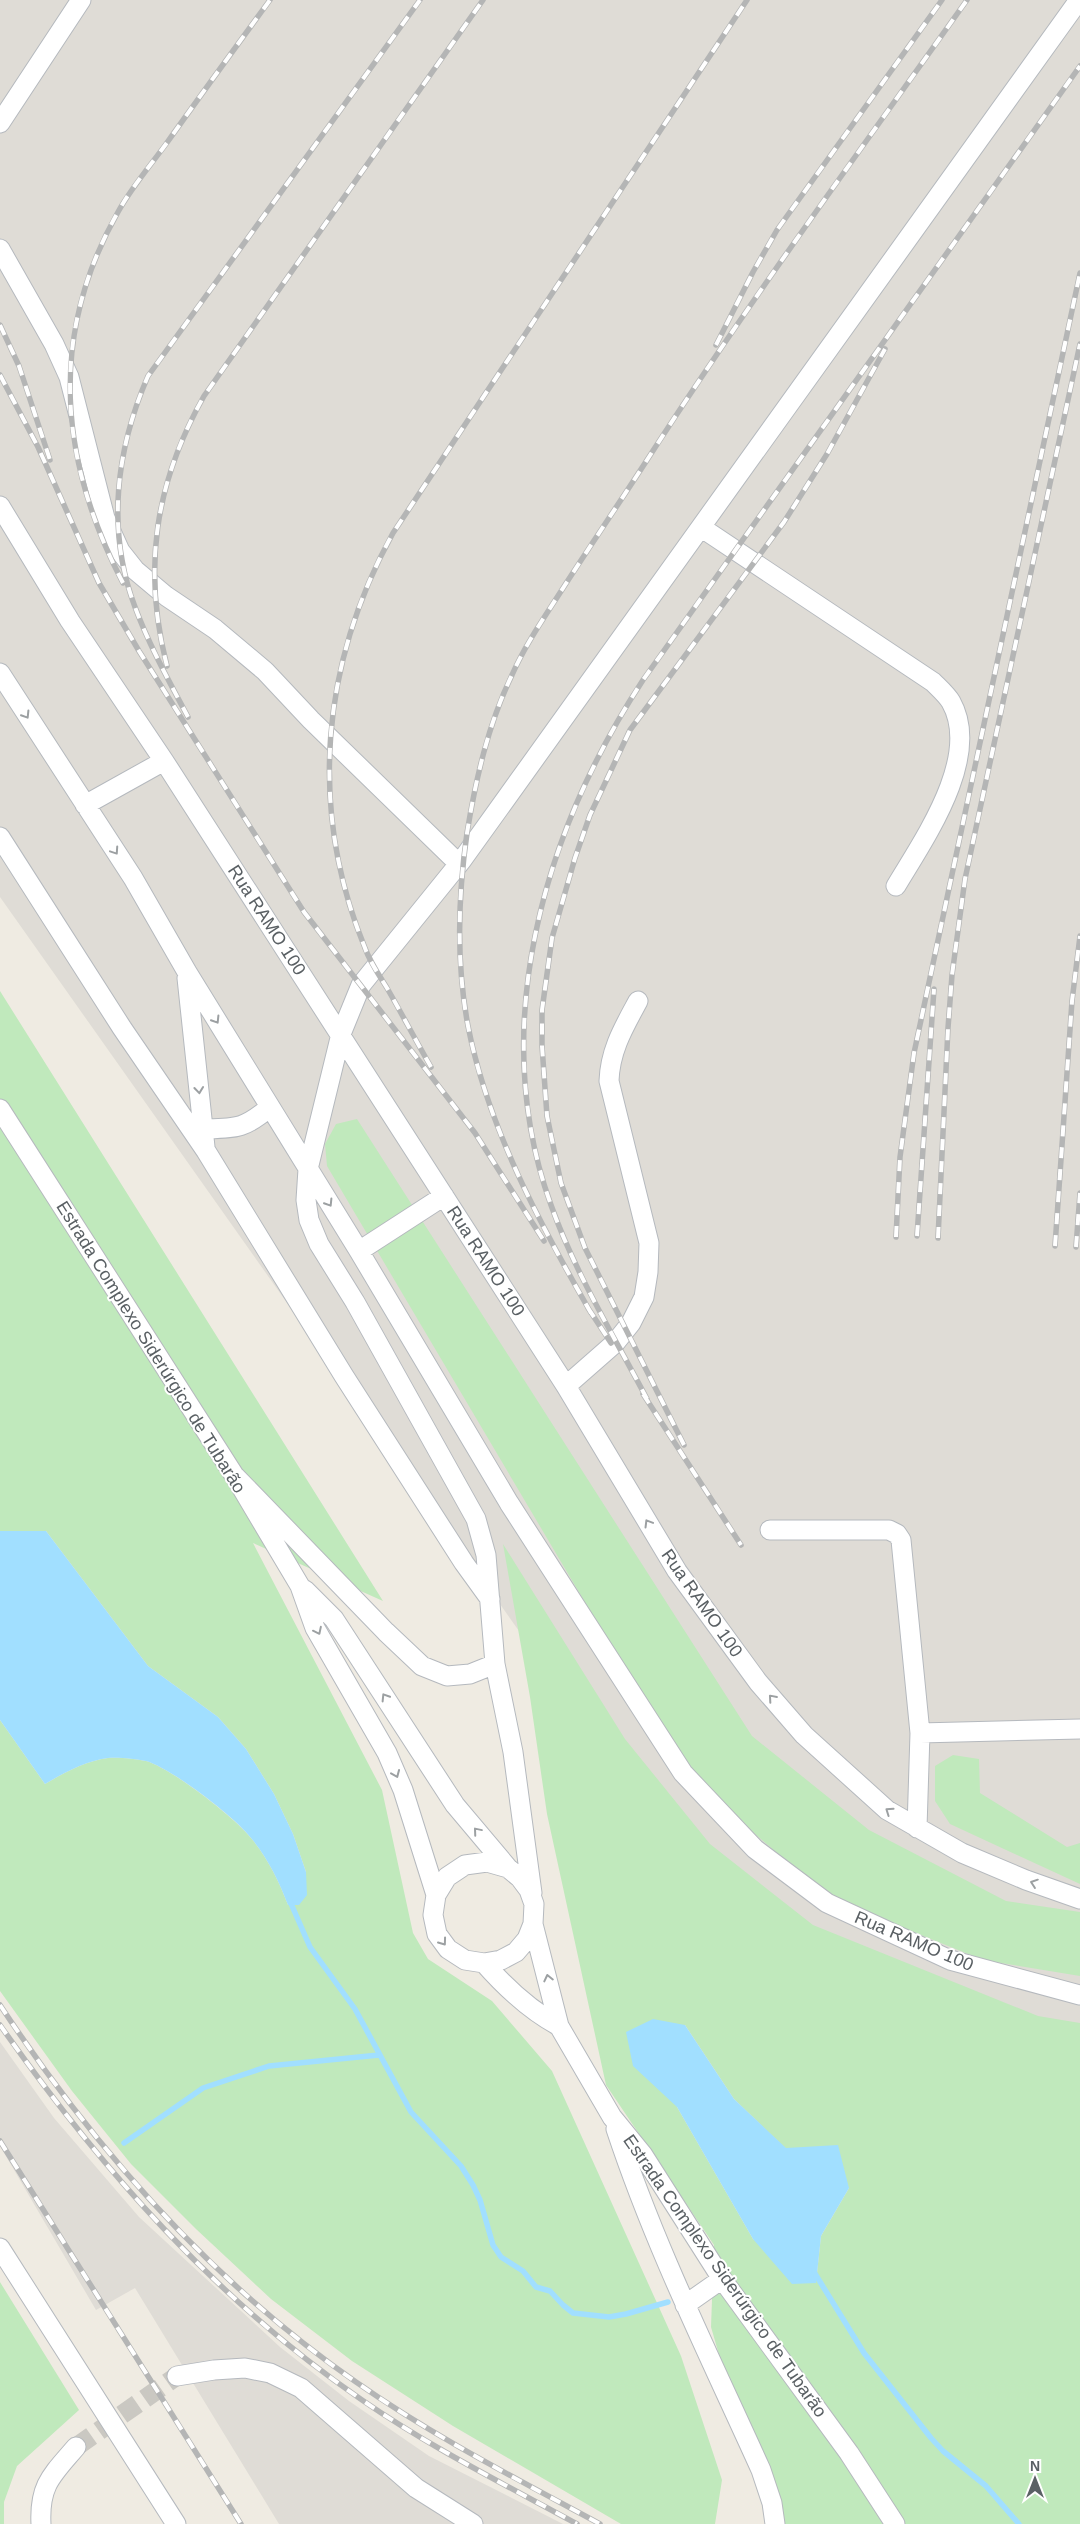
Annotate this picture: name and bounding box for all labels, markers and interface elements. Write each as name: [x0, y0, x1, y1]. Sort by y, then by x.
one-way arrow: [20, 709, 29, 718]
one-way arrow: [109, 845, 118, 854]
street label: Rua RAMO 100: [224, 861, 310, 979]
one-way arrow: [210, 1014, 220, 1023]
one-way arrow: [193, 1086, 204, 1094]
street label: Estrada Complexo Siderúrgico de Tubarão: [52, 1197, 250, 1497]
one-way arrow: [323, 1198, 333, 1207]
street label: Rua RAMO 100: [443, 1202, 529, 1320]
one-way arrow: [645, 1519, 655, 1528]
street label: Rua RAMO 100: [657, 1545, 747, 1661]
one-way arrow: [311, 1626, 322, 1635]
one-way arrow: [382, 1694, 391, 1703]
one-way arrow: [769, 1695, 778, 1704]
one-way arrow: [390, 1769, 400, 1777]
one-way arrow: [885, 1808, 895, 1817]
one-way arrow: [474, 1828, 482, 1837]
one-way arrow: [1030, 1879, 1039, 1889]
street label: Rua RAMO 100: [852, 1907, 976, 1975]
one-way arrow: [437, 1936, 446, 1946]
one-way arrow: [543, 1974, 554, 1983]
street label: Estrada Complexo Siderúrgico de Tubarão: [619, 2131, 831, 2421]
north arrow: [1010, 2454, 1060, 2504]
text: N: [1030, 2458, 1040, 2474]

